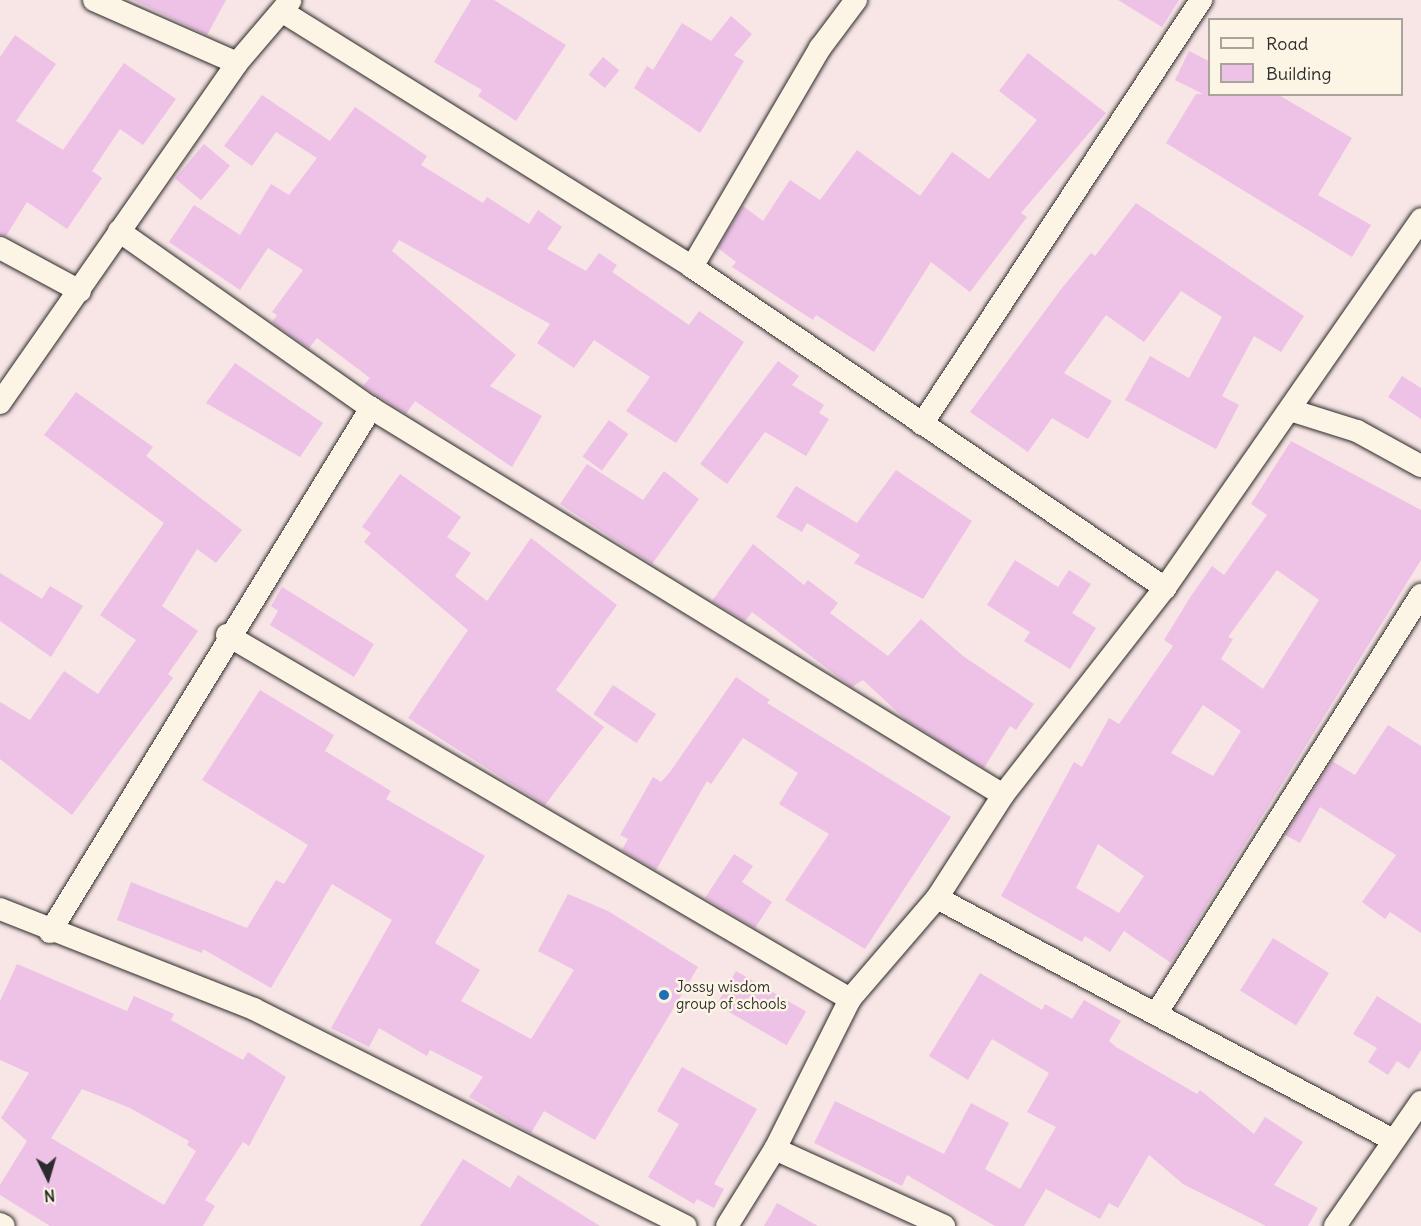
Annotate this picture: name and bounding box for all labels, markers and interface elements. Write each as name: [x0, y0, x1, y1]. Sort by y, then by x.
legend: [1208, 18, 1403, 96]
text: Road: [1266, 32, 1308, 55]
text: Building: [1266, 62, 1331, 85]
place label: Jossy wisdom group of schools: [676, 977, 787, 1012]
marker: Jossy wisdom group of schools: [657, 988, 671, 1002]
north arrow: [18, 1148, 78, 1208]
text: N: [43, 1185, 56, 1206]

